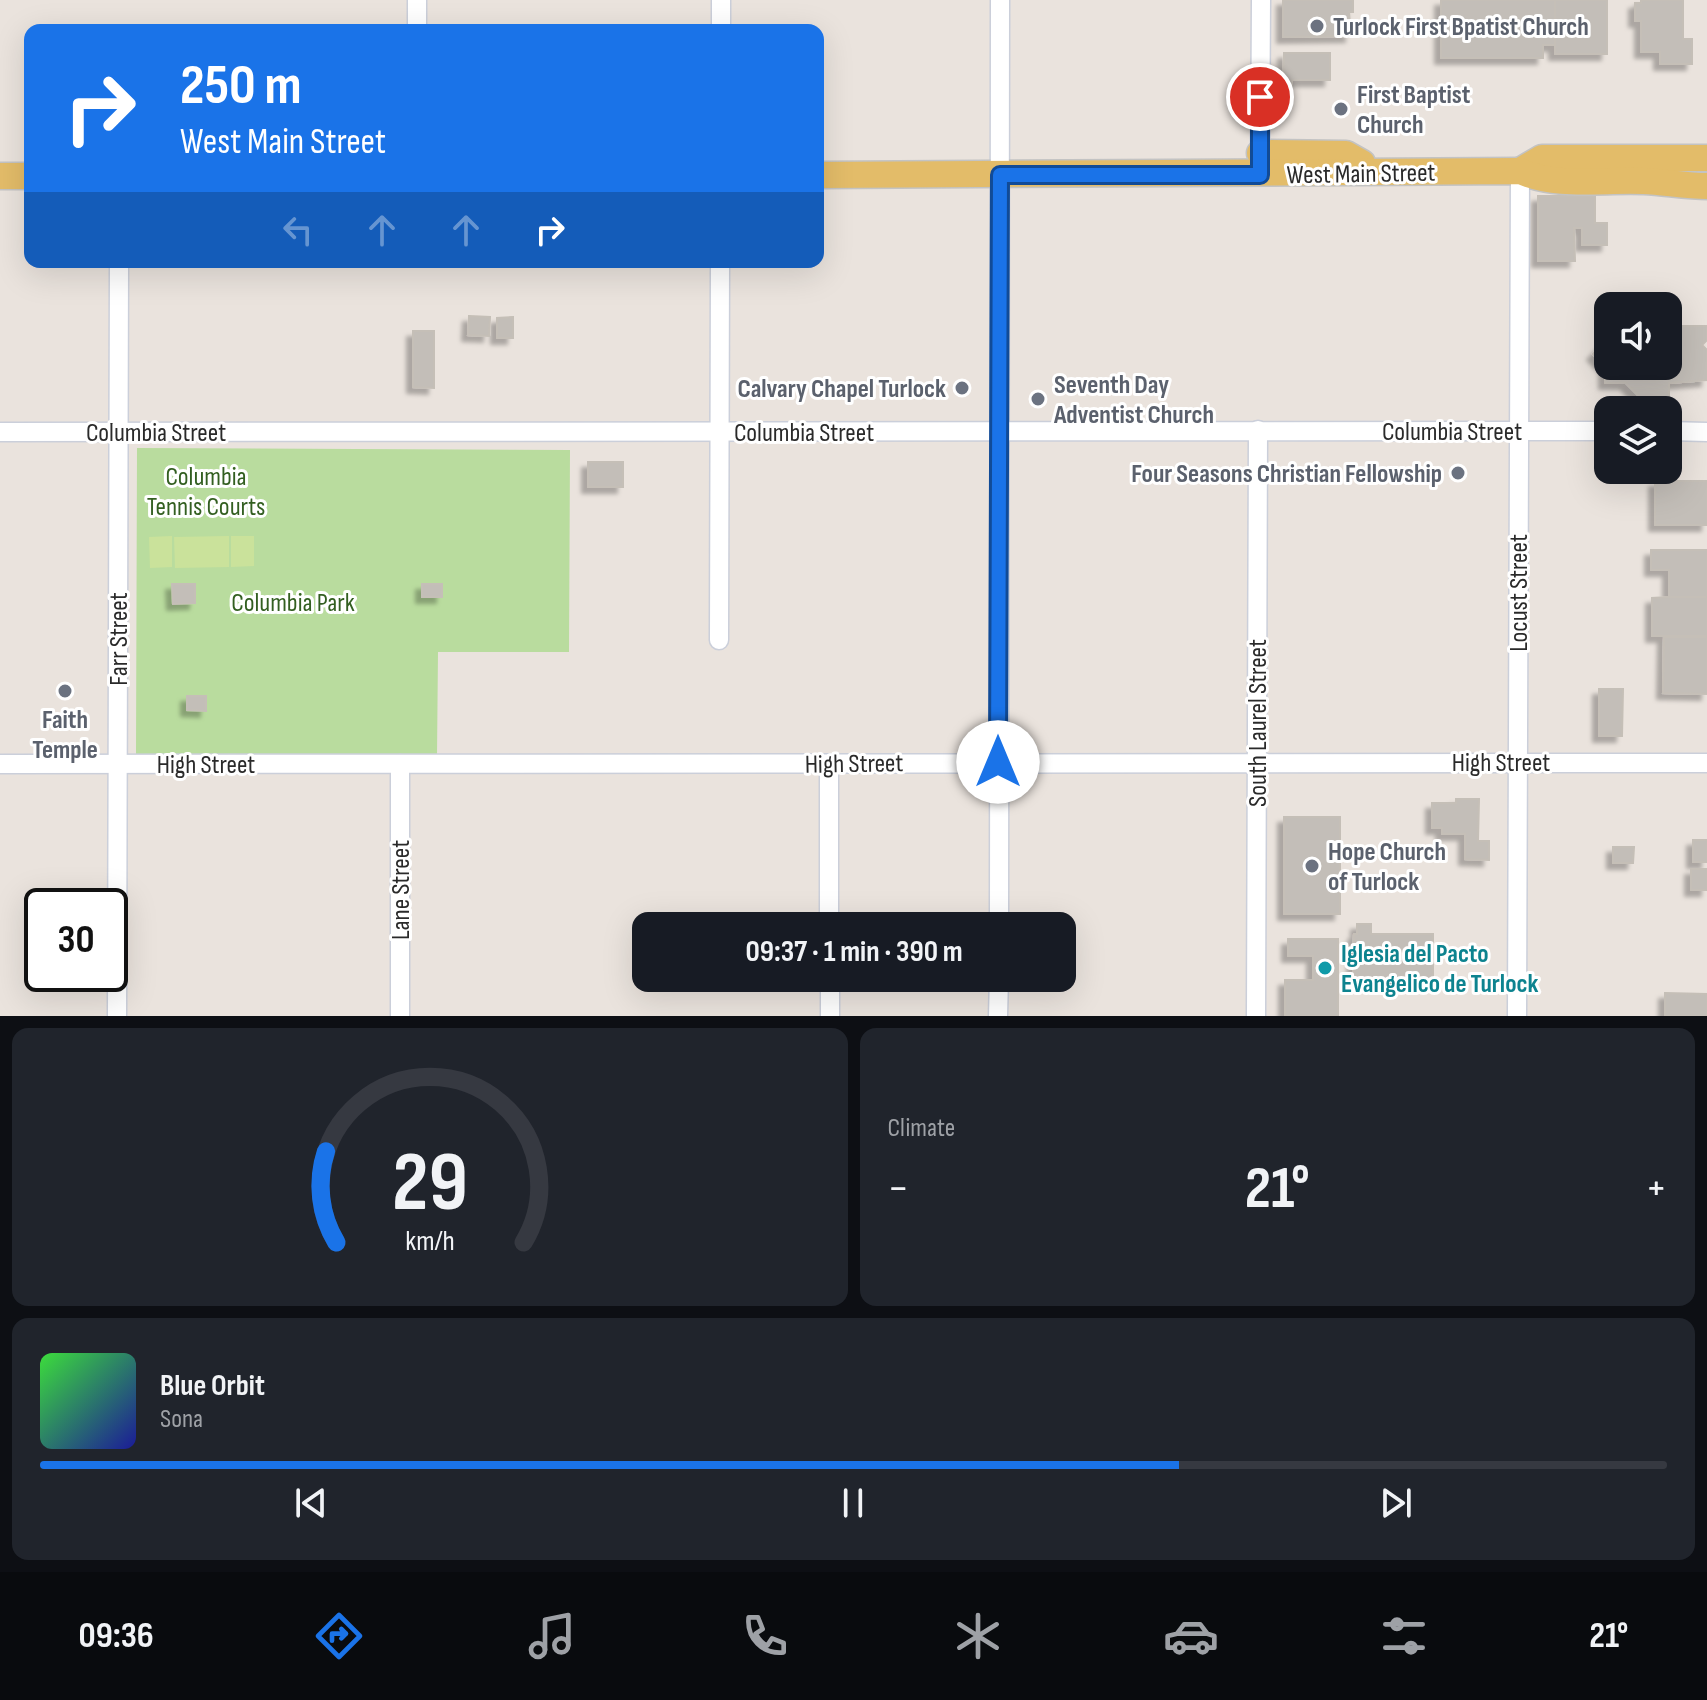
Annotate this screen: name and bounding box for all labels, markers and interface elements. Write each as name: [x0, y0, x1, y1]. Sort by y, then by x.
place label: Turlock First Bpatist Church: [1333, 12, 1589, 43]
marker: Turlock First Bpatist Church: [1308, 17, 1326, 35]
text: 250 m: [180, 53, 302, 120]
icon: right: [48, 56, 152, 160]
pin: [1226, 63, 1294, 131]
icon: arrive: [1238, 75, 1282, 119]
place label: First Baptist Church: [1357, 80, 1471, 141]
marker: First Baptist Church: [1332, 100, 1350, 118]
text: West Main Street: [180, 121, 386, 164]
street label: West Main Street: [1286, 158, 1436, 191]
icon: left: [276, 208, 320, 252]
icon: ahead: [360, 208, 404, 252]
icon: ahead: [444, 208, 488, 252]
icon: right: [528, 208, 572, 252]
map controls: [1594, 292, 1682, 484]
button: sound: [1594, 292, 1682, 380]
place label: Seventh Day Adventist Church: [1053, 370, 1214, 431]
place label: Calvary Chapel Turlock: [738, 374, 946, 405]
marker: Calvary Chapel Turlock: [953, 379, 971, 397]
marker: Seventh Day Adventist Church: [1029, 390, 1047, 408]
button: layers: [1594, 396, 1682, 484]
street label: Columbia Street: [1382, 417, 1522, 448]
street label: Columbia Street: [86, 418, 226, 449]
street label: Columbia Street: [734, 418, 874, 449]
place label: Four Seasons Christian Fellowship: [1131, 459, 1442, 490]
park label: Columbia Tennis Courts: [147, 462, 265, 523]
marker: Four Seasons Christian Fellowship: [1449, 464, 1467, 482]
street label: Locust Street: [1504, 534, 1535, 652]
park label: Columbia Park: [231, 588, 355, 619]
street label: Farr Street: [104, 592, 135, 686]
street label: South Laurel Street: [1243, 639, 1274, 807]
marker: Faith Temple: [56, 682, 74, 700]
place label: Faith Temple: [32, 705, 98, 766]
position arrow: [956, 720, 1040, 804]
street label: High Street: [804, 748, 904, 781]
street label: High Street: [1452, 748, 1550, 779]
street label: High Street: [157, 750, 255, 781]
place label: Hope Church of Turlock: [1328, 837, 1446, 898]
street label: Lane Street: [386, 840, 417, 940]
marker: Hope Church of Turlock: [1303, 857, 1321, 875]
speed limit sign: 30: [24, 888, 128, 992]
text: 09:37 · 1 min · 390 m: [745, 934, 963, 970]
place label: Iglesia del Pacto Evangelico de Turlock: [1341, 939, 1538, 1000]
marker: Iglesia del Pacto Evangelico de Turlock: [1316, 959, 1334, 977]
text: Climate: [888, 1113, 955, 1144]
text: 29: [392, 1134, 468, 1234]
text: 21°: [1245, 1153, 1310, 1225]
text: −: [888, 1162, 909, 1215]
text: +: [1645, 1162, 1667, 1215]
text: km/h: [405, 1224, 454, 1259]
text: Blue Orbit: [160, 1368, 265, 1404]
text: Sona: [160, 1404, 203, 1435]
icon: previous: [289, 1481, 333, 1525]
icon: pause: [831, 1481, 875, 1525]
icon: next: [1374, 1481, 1418, 1525]
icon: directions: [311, 1608, 367, 1664]
icon: music: [524, 1608, 580, 1664]
icon: phone: [737, 1608, 793, 1664]
icon: climate: [950, 1608, 1006, 1664]
icon: car: [1163, 1608, 1219, 1664]
icon: filters: [1376, 1608, 1432, 1664]
text: 09:36: [79, 1615, 154, 1658]
text: 21°: [1589, 1615, 1628, 1658]

